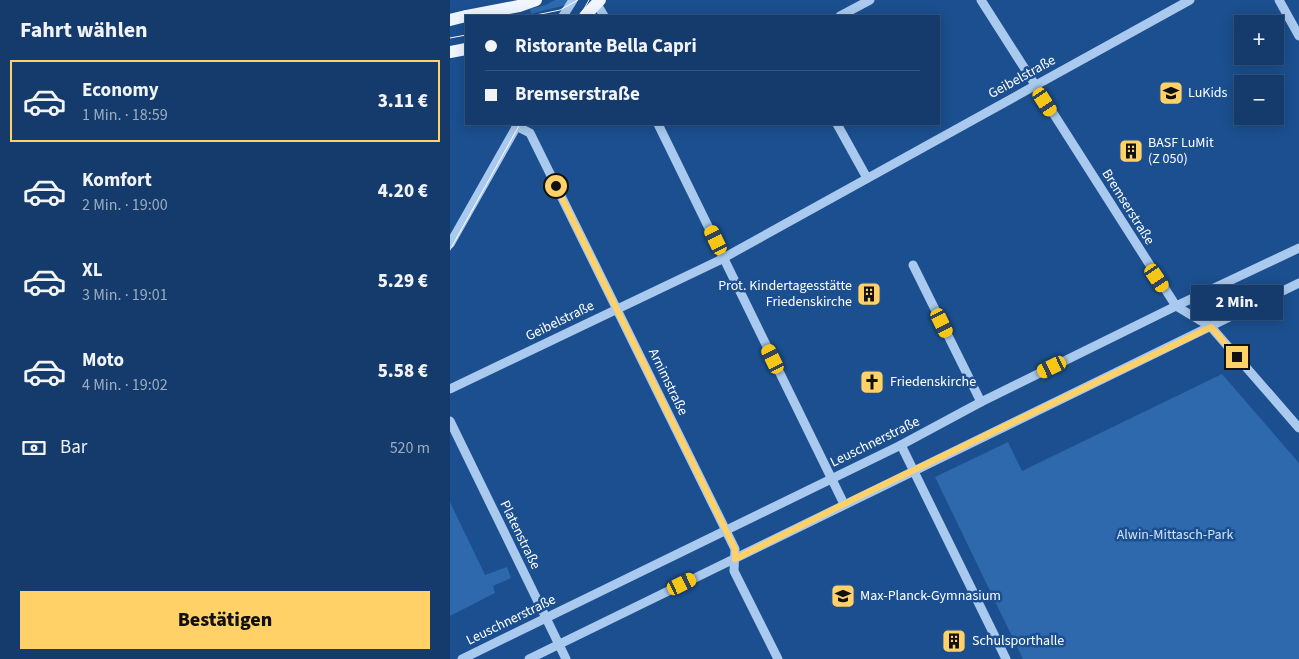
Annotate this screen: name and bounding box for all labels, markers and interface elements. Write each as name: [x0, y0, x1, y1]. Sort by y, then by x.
text: Fahrt wählen: [20, 14, 148, 46]
map controls: [1234, 15, 1284, 125]
button: +: [1234, 15, 1284, 65]
text: Ristorante Bella Capri: [515, 33, 697, 60]
street label: Geibelstraße: [985, 50, 1059, 104]
button: −: [1234, 75, 1284, 125]
text: Economy: [82, 77, 159, 104]
icon: car: [22, 79, 67, 124]
school or university icon: LuKids: [1158, 80, 1184, 106]
text: Bremserstraße: [515, 81, 640, 108]
place label: LuKids: [1188, 83, 1228, 103]
car: [1030, 85, 1059, 119]
text: 3.11 €: [378, 88, 428, 115]
text: 1 Min. · 18:59: [82, 104, 168, 126]
place label: BASF LuMit (Z 050): [1148, 133, 1214, 169]
building icon: BASF LuMit (Z 050): [1118, 138, 1144, 164]
street label: Bremserstraße: [1097, 165, 1159, 249]
text: Komfort: [82, 167, 152, 194]
icon: car: [22, 169, 67, 214]
route start: [545, 175, 567, 197]
text: 4.20 €: [378, 178, 428, 205]
text: 2 Min. · 19:00: [82, 194, 168, 216]
car: [702, 223, 729, 257]
text: XL: [82, 257, 103, 284]
icon: car: [22, 259, 67, 304]
car: [1142, 261, 1171, 295]
text: 5.29 €: [378, 268, 428, 295]
place label: Prot. Kindertagesstätte Friedenskirche: [718, 276, 852, 312]
building icon: Prot. Kindertagesstätte Friedenskirche: [856, 281, 882, 307]
text: 3 Min. · 19:01: [82, 284, 168, 306]
callout: 2 Min.: [1191, 284, 1283, 320]
text: 2 Min.: [1216, 291, 1258, 313]
street label: Geibelstraße: [522, 296, 598, 346]
car: [928, 306, 955, 340]
car: [759, 342, 786, 376]
street label: Arnimstraße: [643, 345, 693, 419]
route end: [1226, 346, 1248, 368]
text: Moto: [82, 347, 124, 374]
icon: car: [22, 349, 67, 394]
car: [1035, 354, 1068, 380]
text: 5.58 €: [378, 358, 428, 385]
church icon: Friedenskirche: [859, 369, 885, 395]
place label: Friedenskirche: [890, 372, 976, 392]
text: 4 Min. · 19:02: [82, 374, 168, 396]
street label: Leuschnerstraße: [827, 412, 923, 472]
icon: cash: [20, 434, 48, 462]
text: Bar: [60, 434, 87, 461]
text: 520 m: [390, 437, 430, 459]
street label: Platenstraße: [495, 497, 545, 573]
park label: Alwin-Mittasch-Park: [1117, 525, 1233, 545]
car: [665, 571, 698, 597]
school or university icon: Max-Planck-Gymnasium: [830, 583, 856, 609]
place label: Max-Planck-Gymnasium: [860, 586, 1001, 606]
street label: Leuschnerstraße: [463, 590, 559, 650]
button: Bestätigen: [20, 591, 430, 649]
building icon: Schulsporthalle: [941, 628, 967, 654]
place label: Schulsporthalle: [972, 631, 1064, 651]

